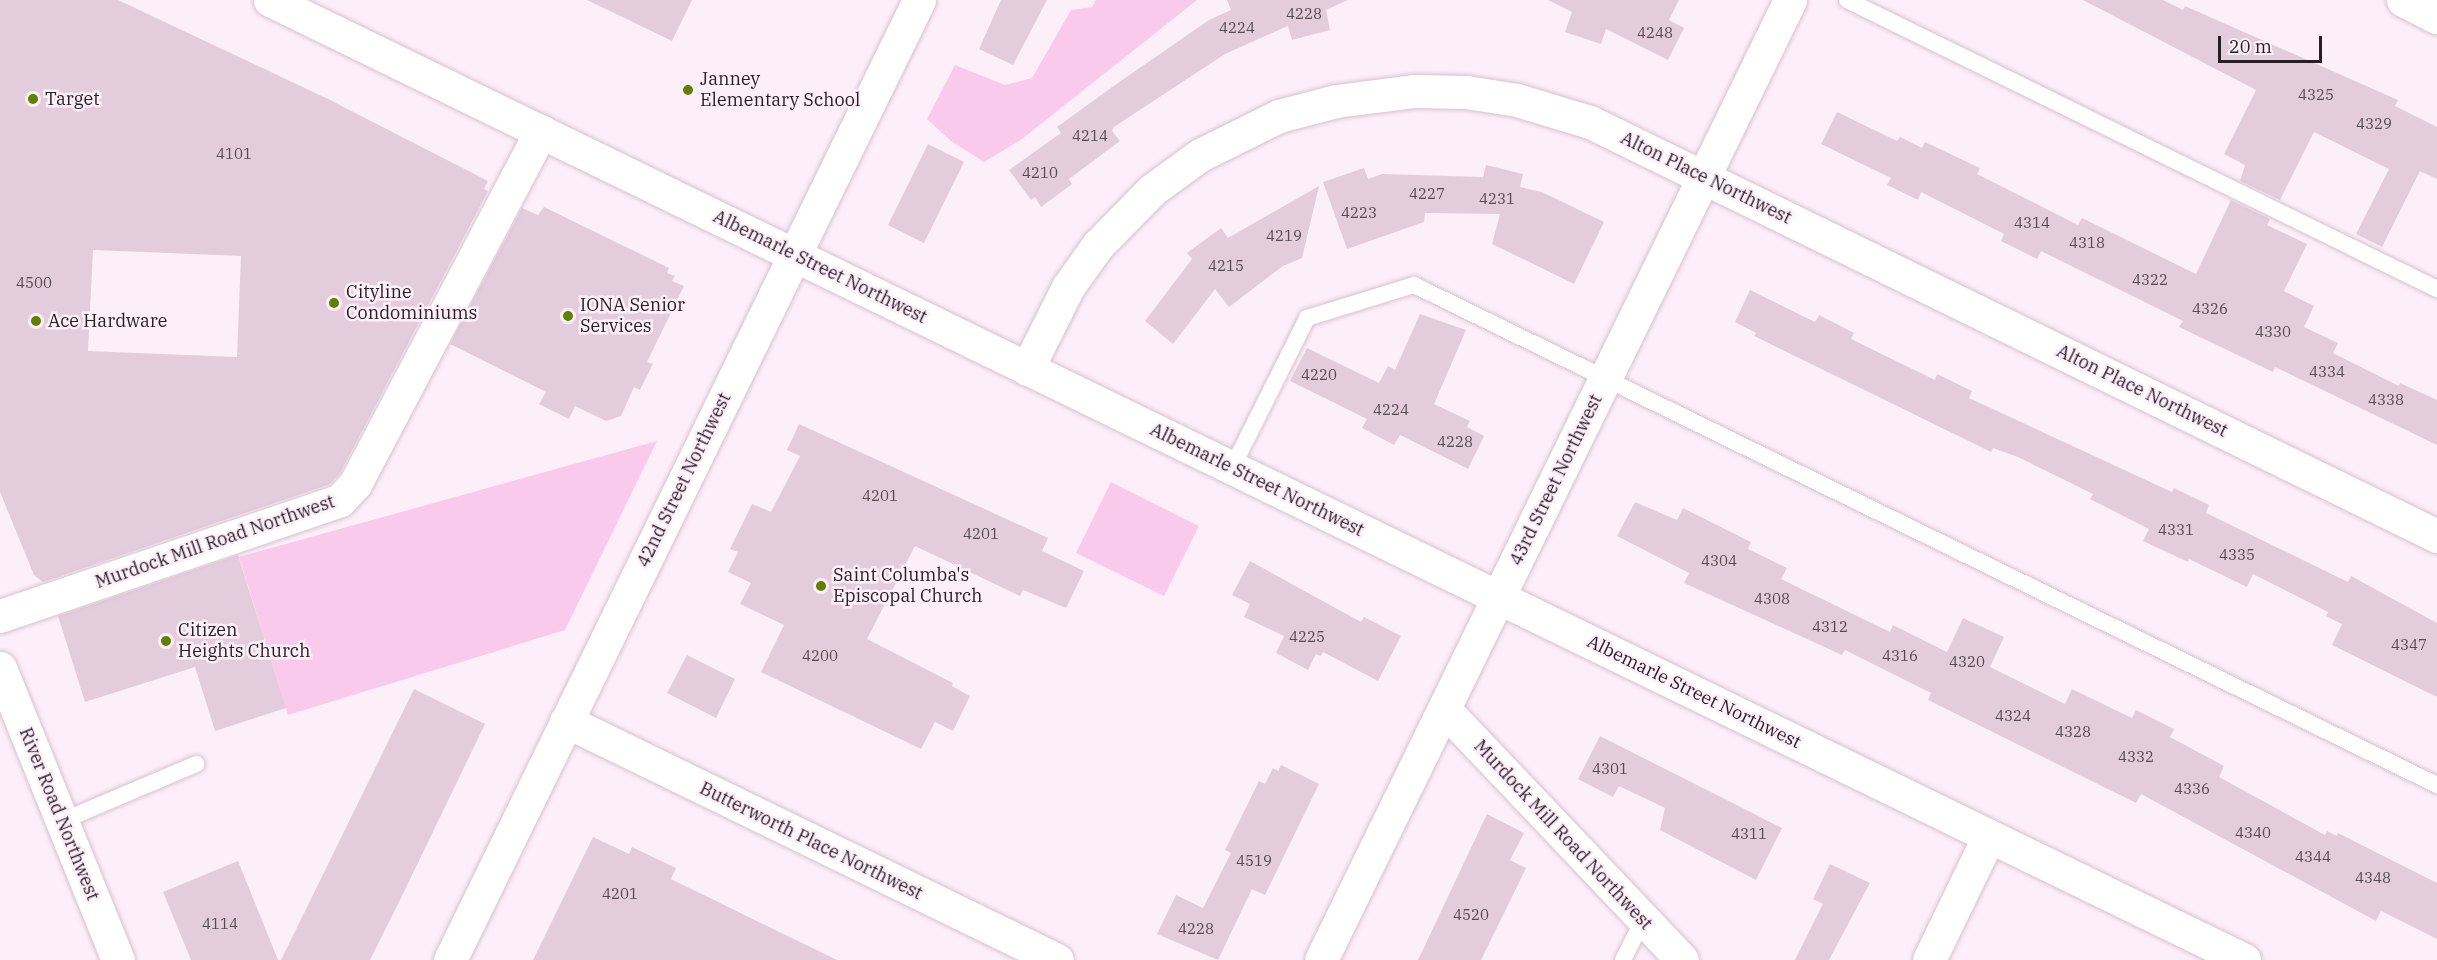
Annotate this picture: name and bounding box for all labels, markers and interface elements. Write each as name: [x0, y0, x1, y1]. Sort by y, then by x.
house number: 4228: [1286, 5, 1322, 23]
house number: 4224: [1219, 19, 1255, 37]
house number: 4248: [1637, 24, 1673, 42]
scale bar: [2221, 24, 2324, 62]
text: 20 m: [2229, 35, 2272, 58]
place label: Janney Elementary School: [700, 69, 860, 112]
marker: Janney Elementary School: [681, 83, 695, 97]
house number: 4325: [2298, 86, 2334, 104]
place label: Target: [45, 88, 100, 110]
marker: Target: [26, 92, 40, 106]
house number: 4329: [2356, 115, 2392, 133]
house number: 4214: [1072, 127, 1108, 145]
street label: Alton Place Northwest: [1617, 127, 1795, 229]
house number: 4101: [216, 145, 252, 163]
house number: 4210: [1022, 164, 1058, 182]
house number: 4227: [1409, 185, 1445, 203]
house number: 4231: [1479, 190, 1515, 208]
house number: 4223: [1341, 204, 1377, 222]
street label: Albemarle Street Northwest: [710, 206, 930, 328]
house number: 4314: [2014, 214, 2050, 232]
house number: 4219: [1266, 227, 1302, 245]
house number: 4318: [2069, 234, 2105, 252]
house number: 4215: [1208, 257, 1244, 275]
house number: 4322: [2132, 271, 2168, 289]
house number: 4500: [16, 274, 52, 292]
place label: Cityline Condominiums: [346, 282, 477, 324]
place label: IONA Senior Services: [580, 295, 685, 338]
marker: Cityline Condominiums: [327, 296, 341, 310]
house number: 4326: [2192, 300, 2228, 318]
marker: IONA Senior Services: [561, 309, 575, 323]
place label: Ace Hardware: [48, 310, 167, 332]
marker: Ace Hardware: [29, 314, 43, 328]
house number: 4330: [2255, 323, 2291, 341]
street label: Alton Place Northwest: [2053, 340, 2231, 442]
house number: 4334: [2309, 363, 2345, 381]
house number: 4220: [1301, 366, 1337, 384]
street label: 42nd Street Northwest: [632, 389, 736, 571]
street label: 43rd Street Northwest: [1505, 391, 1607, 569]
house number: 4338: [2368, 391, 2404, 409]
house number: 4224: [1373, 401, 1409, 419]
street label: Albemarle Street Northwest: [1147, 419, 1367, 541]
house number: 4228: [1437, 433, 1473, 451]
house number: 4201: [862, 487, 898, 505]
street label: Murdock Mill Road Northwest: [93, 491, 337, 593]
house number: 4331: [2158, 521, 2194, 539]
house number: 4201: [963, 525, 999, 543]
house number: 4335: [2219, 546, 2255, 564]
house number: 4304: [1701, 552, 1737, 570]
place label: Saint Columba's Episcopal Church: [833, 565, 982, 608]
marker: Saint Columba's Episcopal Church: [814, 579, 828, 593]
house number: 4308: [1754, 590, 1790, 608]
house number: 4312: [1812, 618, 1848, 636]
place label: Citizen Heights Church: [178, 620, 310, 662]
house number: 4225: [1289, 628, 1325, 646]
street label: Albemarle Street Northwest: [1584, 631, 1804, 753]
marker: Citizen Heights Church: [159, 634, 173, 648]
house number: 4347: [2391, 636, 2427, 654]
house number: 4200: [802, 647, 838, 665]
house number: 4316: [1882, 647, 1918, 665]
house number: 4320: [1949, 653, 1985, 671]
house number: 4324: [1995, 707, 2031, 725]
house number: 4328: [2055, 723, 2091, 741]
street label: River Road Northwest: [14, 725, 104, 903]
street label: Murdock Mill Road Northwest: [1469, 736, 1657, 934]
house number: 4332: [2118, 748, 2154, 766]
house number: 4301: [1592, 760, 1628, 778]
street label: Butterworth Place Northwest: [696, 778, 926, 904]
house number: 4336: [2174, 780, 2210, 798]
house number: 4340: [2235, 824, 2271, 842]
house number: 4311: [1731, 825, 1767, 843]
house number: 4344: [2295, 848, 2331, 866]
house number: 4519: [1236, 852, 1272, 870]
house number: 4348: [2355, 869, 2391, 887]
house number: 4201: [602, 885, 638, 903]
house number: 4520: [1453, 906, 1489, 924]
house number: 4114: [202, 915, 238, 933]
house number: 4228: [1178, 920, 1214, 938]

